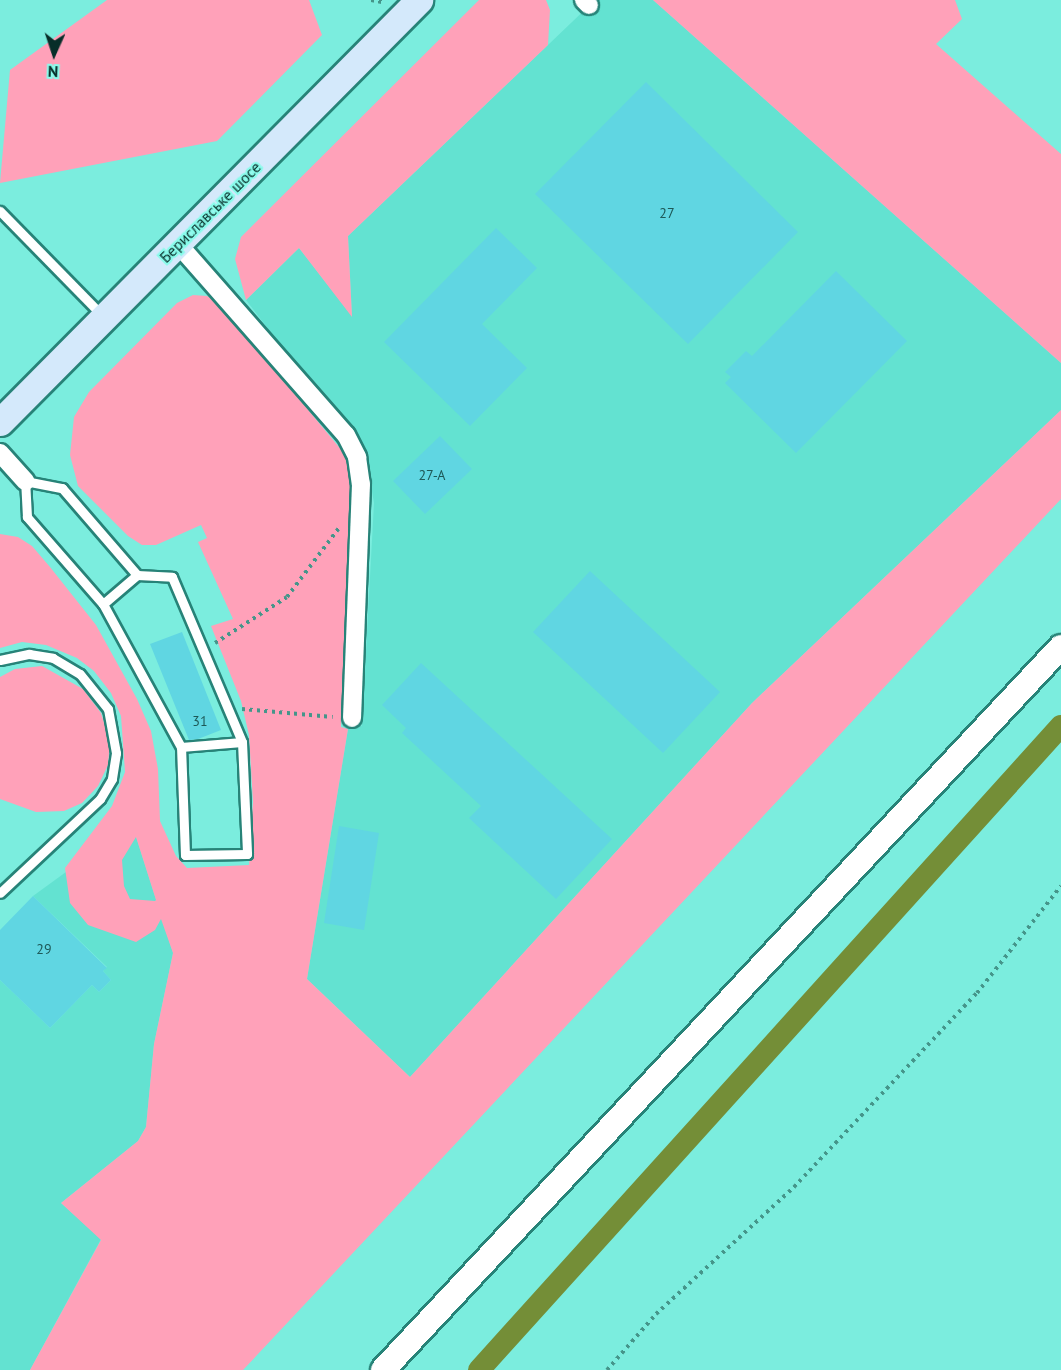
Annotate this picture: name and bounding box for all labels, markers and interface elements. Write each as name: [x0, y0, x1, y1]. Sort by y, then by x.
north arrow: [24, 24, 84, 84]
text: N: [47, 62, 59, 82]
street label: Бериславське шосе: [155, 157, 265, 267]
house number: 27: [659, 205, 675, 221]
house number: 27-А: [418, 467, 446, 483]
house number: 31: [192, 713, 208, 729]
house number: 29: [36, 941, 52, 957]

